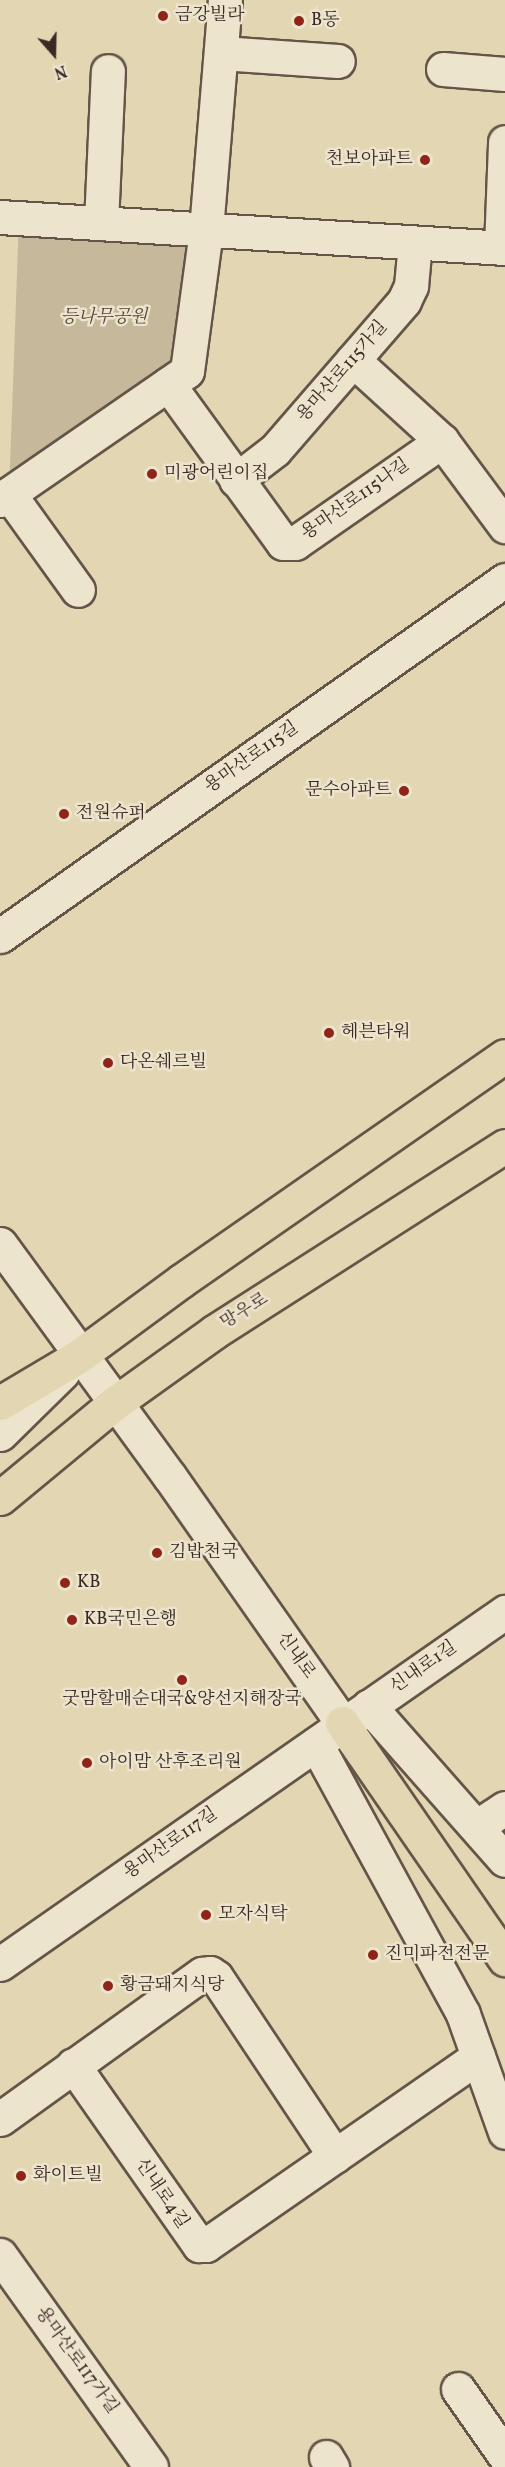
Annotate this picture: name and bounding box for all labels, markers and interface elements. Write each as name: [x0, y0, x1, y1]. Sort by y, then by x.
place label: 금강빌라: [175, 5, 245, 27]
marker: 금강빌라: [156, 9, 170, 23]
place label: B동: [311, 10, 340, 32]
marker: B동: [292, 14, 306, 28]
north arrow: [24, 24, 84, 84]
text: N: [51, 59, 69, 83]
place label: 천보아파트: [326, 149, 413, 171]
marker: 천보아파트: [418, 153, 432, 167]
park label: 등나무공원: [61, 307, 147, 329]
street label: 용마산로115가길: [293, 317, 393, 427]
street label: 용마산로115나길: [298, 455, 414, 545]
place label: 미광어린이집: [164, 463, 268, 485]
marker: 미광어린이집: [145, 467, 159, 481]
street label: 용마산로115길: [201, 718, 303, 798]
place label: 문수아파트: [305, 780, 392, 802]
marker: 문수아파트: [397, 784, 411, 798]
place label: 전원슈퍼: [76, 803, 146, 825]
marker: 전원슈퍼: [57, 807, 71, 821]
place label: 헤븐타워: [341, 1022, 411, 1044]
marker: 헤븐타워: [322, 1026, 336, 1040]
place label: 다온쉐르빌: [120, 1052, 207, 1074]
marker: 다온쉐르빌: [101, 1056, 115, 1070]
street label: 망우로: [217, 1289, 273, 1335]
place label: 김밥천국: [169, 1542, 239, 1564]
marker: 김밥천국: [150, 1546, 164, 1560]
place label: KB: [77, 1572, 100, 1594]
marker: KB: [58, 1576, 72, 1590]
place label: KB국민은행: [84, 1609, 177, 1631]
marker: KB국민은행: [65, 1613, 79, 1627]
street label: 신내로: [271, 1628, 319, 1684]
street label: 신내로1길: [386, 1637, 462, 1699]
marker: 굿맘할매순대국&양선지해장국: [175, 1673, 189, 1687]
place label: 굿맘할매순대국&양선지해장국: [62, 1689, 302, 1711]
place label: 아이맘 산후조리원: [99, 1752, 242, 1774]
marker: 아이맘 산후조리원: [80, 1756, 94, 1770]
street label: 용마산로117길: [120, 1804, 222, 1884]
place label: 모자식탁: [218, 1904, 288, 1926]
marker: 모자식탁: [199, 1908, 213, 1922]
place label: 진미파전전문: [385, 1944, 489, 1966]
marker: 진미파전전문: [366, 1948, 380, 1962]
place label: 황금돼지식당: [120, 1975, 224, 1997]
marker: 황금돼지식당: [101, 1979, 115, 1993]
street label: 신내로4길: [130, 2155, 192, 2233]
place label: 화이트빌: [33, 2165, 103, 2187]
marker: 화이트빌: [14, 2169, 28, 2183]
street label: 용마산로117가길: [30, 2303, 122, 2419]

